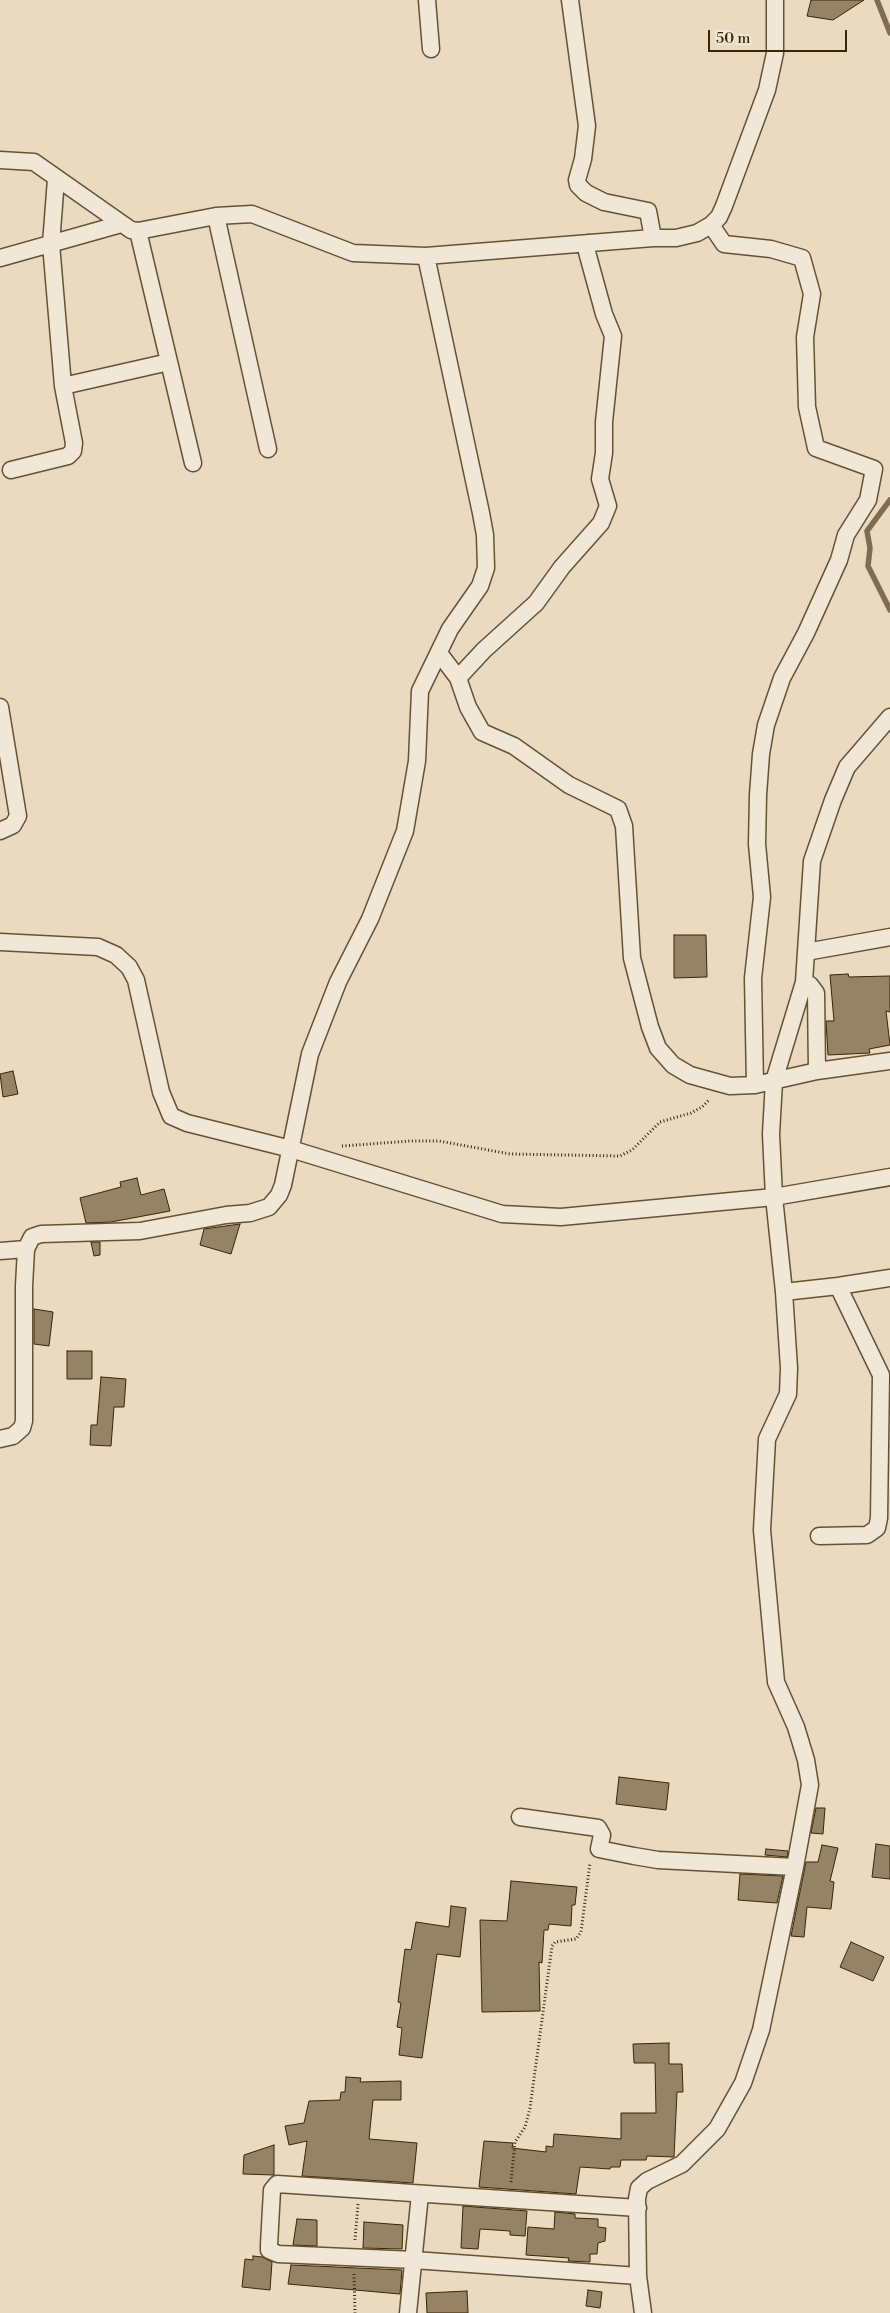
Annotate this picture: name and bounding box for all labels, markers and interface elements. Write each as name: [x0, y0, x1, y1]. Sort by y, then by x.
scale bar: [710, 20, 849, 52]
text: 50 m: [716, 29, 750, 48]

